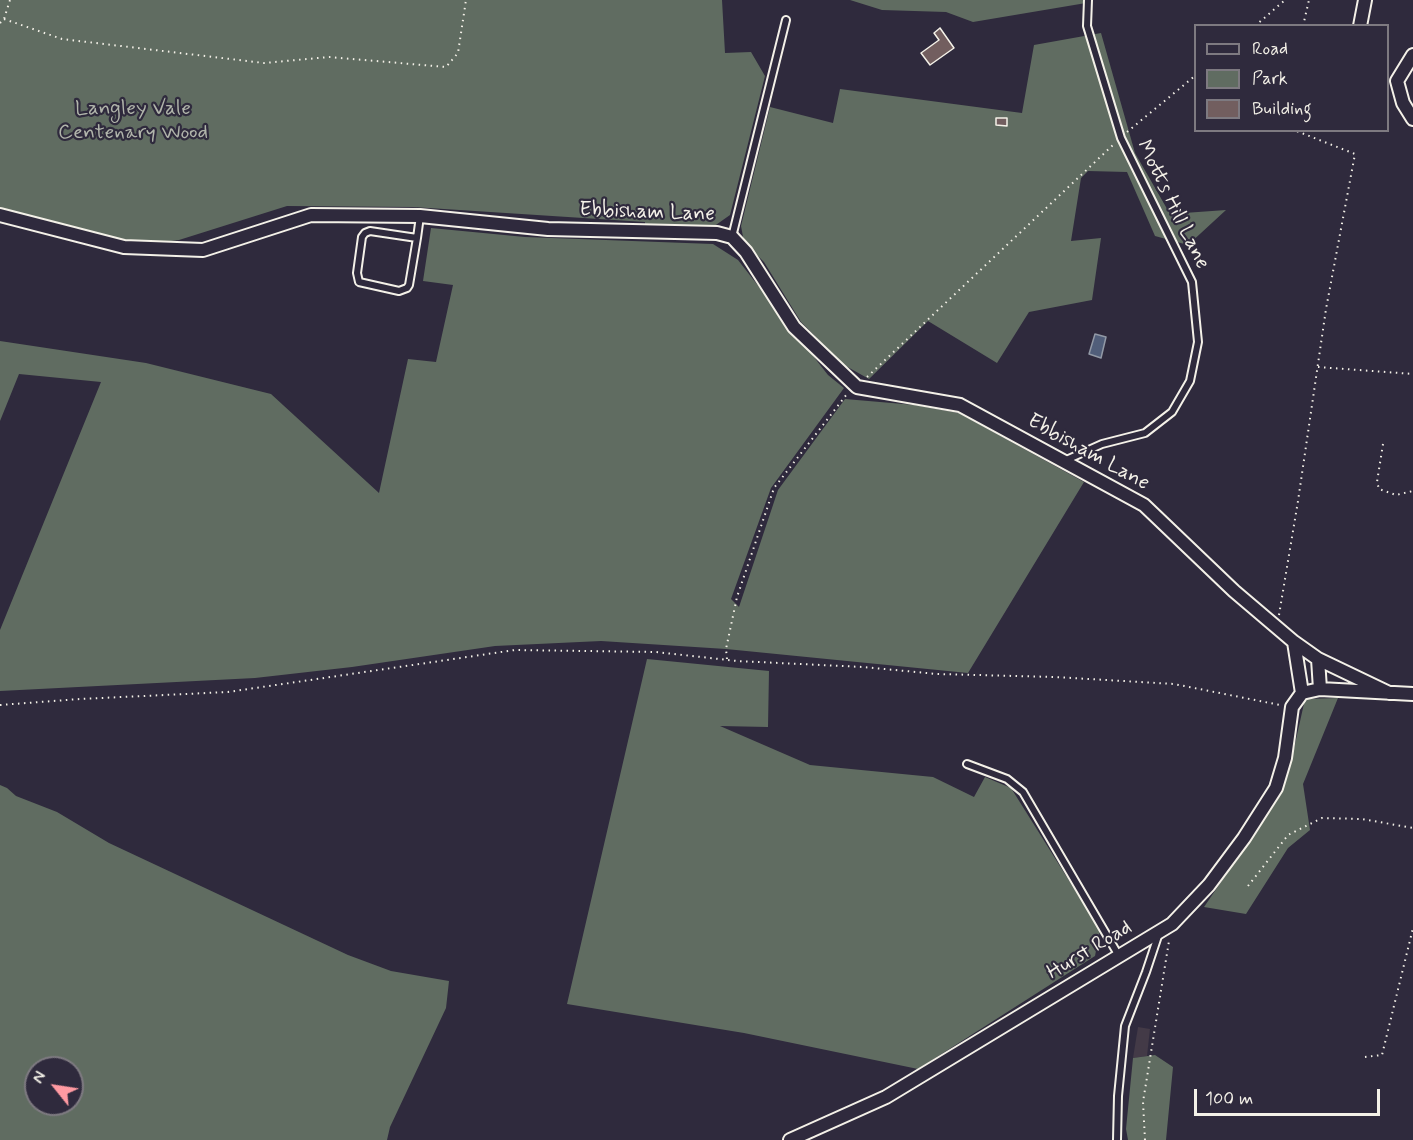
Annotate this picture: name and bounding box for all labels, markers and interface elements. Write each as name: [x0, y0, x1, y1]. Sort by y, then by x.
legend: [1194, 24, 1389, 132]
text: Road: [1252, 37, 1288, 61]
text: Park: [1252, 67, 1288, 91]
park label: Langley Vale Centenary Wood: [58, 97, 208, 147]
text: Building: [1252, 97, 1312, 121]
street label: Motts Hill Lane: [1130, 136, 1214, 274]
street label: Ebbisham Lane: [579, 198, 715, 228]
street label: Ebbisham Lane: [1023, 409, 1153, 497]
street label: Hurst Road: [1043, 916, 1137, 986]
north arrow: [24, 1056, 84, 1116]
text: N: [28, 1068, 51, 1088]
scale bar: [1197, 1077, 1383, 1115]
text: 100 m: [1205, 1087, 1253, 1111]

